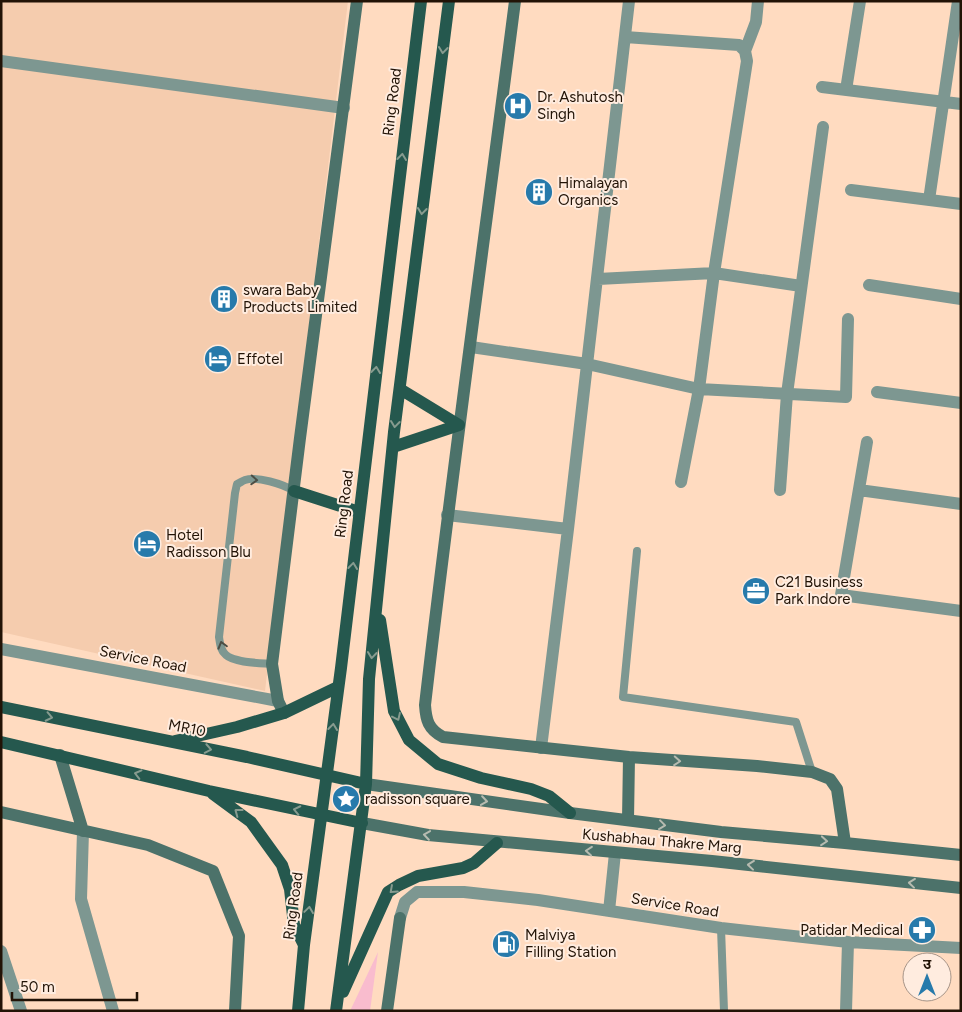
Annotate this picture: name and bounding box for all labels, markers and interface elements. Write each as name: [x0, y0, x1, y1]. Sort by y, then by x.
one-way arrow: [438, 45, 448, 54]
street label: Ring Road: [379, 67, 405, 137]
place label: Dr. Ashutosh Singh: [537, 88, 623, 123]
hospital icon: Dr. Ashutosh Singh: [503, 91, 533, 121]
one-way arrow: [396, 152, 407, 160]
place label: Himalayan Organics: [558, 174, 628, 209]
building icon: Himalayan Organics: [524, 177, 554, 207]
one-way arrow: [417, 207, 428, 215]
place label: swara Baby Products Limited: [243, 281, 357, 316]
building icon: swara Baby Products Limited: [209, 284, 239, 314]
hotel icon: Effotel: [203, 344, 233, 374]
place label: Effotel: [237, 350, 283, 368]
one-way arrow: [370, 366, 381, 374]
one-way arrow: [390, 420, 401, 428]
street label: Ring Road: [331, 469, 357, 539]
one-way arrow: [250, 475, 258, 486]
place label: Hotel Radisson Blu: [166, 526, 251, 561]
hotel icon: Hotel Radisson Blu: [132, 529, 162, 559]
one-way arrow: [347, 562, 358, 570]
place label: C21 Business Park Indore: [775, 573, 863, 608]
office icon: C21 Business Park Indore: [741, 576, 771, 606]
one-way arrow: [217, 641, 227, 650]
street label: Service Road: [98, 642, 188, 676]
one-way arrow: [366, 652, 377, 660]
one-way arrow: [45, 711, 53, 722]
one-way arrow: [391, 712, 402, 721]
street label: MR10: [167, 716, 207, 740]
one-way arrow: [327, 723, 338, 731]
one-way arrow: [204, 743, 213, 754]
one-way arrow: [674, 755, 682, 766]
one-way arrow: [134, 769, 143, 780]
place icon: radisson square: [331, 784, 361, 814]
place label: radisson square: [365, 790, 470, 808]
one-way arrow: [480, 795, 488, 806]
one-way arrow: [292, 805, 301, 816]
one-way arrow: [235, 810, 244, 818]
one-way arrow: [658, 819, 666, 830]
street label: Kushabhau Thakre Marg: [581, 825, 743, 857]
one-way arrow: [423, 830, 431, 841]
one-way arrow: [820, 835, 828, 846]
one-way arrow: [585, 845, 593, 856]
one-way arrow: [746, 860, 754, 871]
street label: Ring Road: [279, 871, 307, 941]
one-way arrow: [908, 877, 916, 888]
one-way arrow: [389, 885, 398, 894]
street label: Service Road: [630, 889, 720, 921]
one-way arrow: [303, 906, 314, 914]
pharmacy icon: Patidar Medical: [907, 915, 937, 945]
place label: Patidar Medical: [800, 921, 903, 939]
place label: Malviya Filling Station: [525, 926, 616, 961]
fuel station icon: Malviya Filling Station: [491, 929, 521, 959]
north arrow: [902, 952, 952, 1002]
text: उ: [923, 956, 932, 973]
scale bar: [12, 970, 138, 1002]
text: 50 m: [20, 978, 55, 996]

